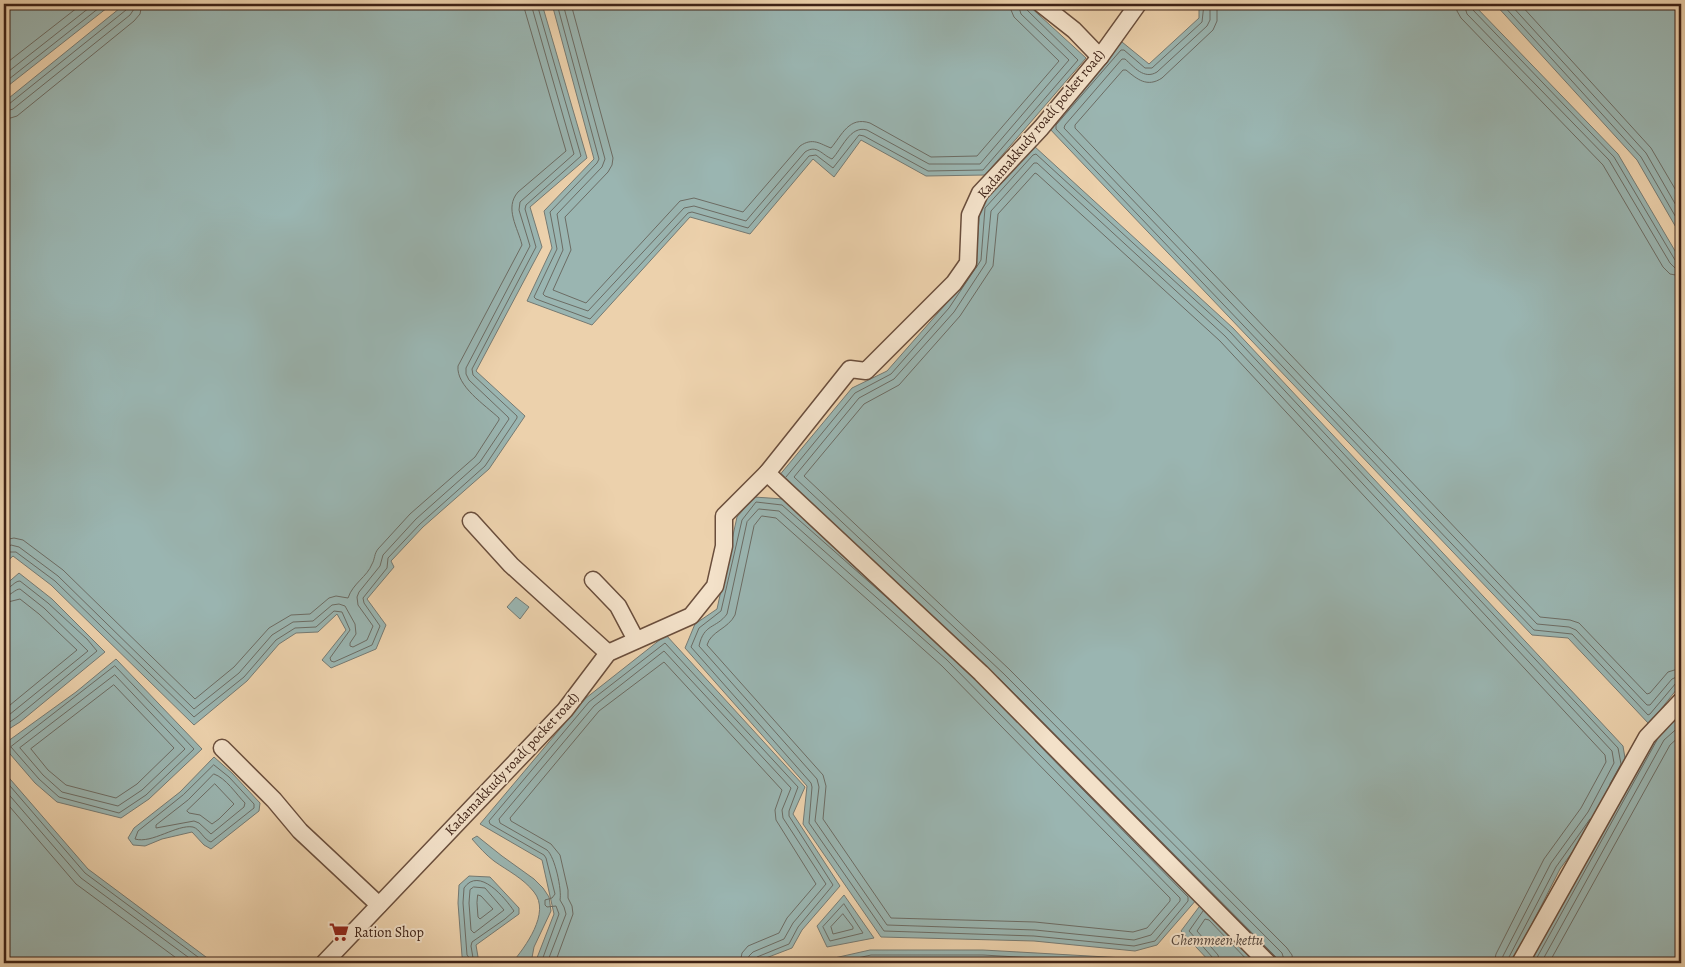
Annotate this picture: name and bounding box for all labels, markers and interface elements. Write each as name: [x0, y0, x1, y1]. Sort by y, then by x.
street label: Kadamakkudy road( pocket road): [973, 45, 1109, 202]
street label: Kadamakkudy road( pocket road): [441, 688, 583, 840]
supermarket icon: Ration Shop: [328, 921, 350, 943]
place label: Ration Shop: [354, 923, 424, 942]
water label: Chemmeen kettu: [1171, 930, 1263, 950]

